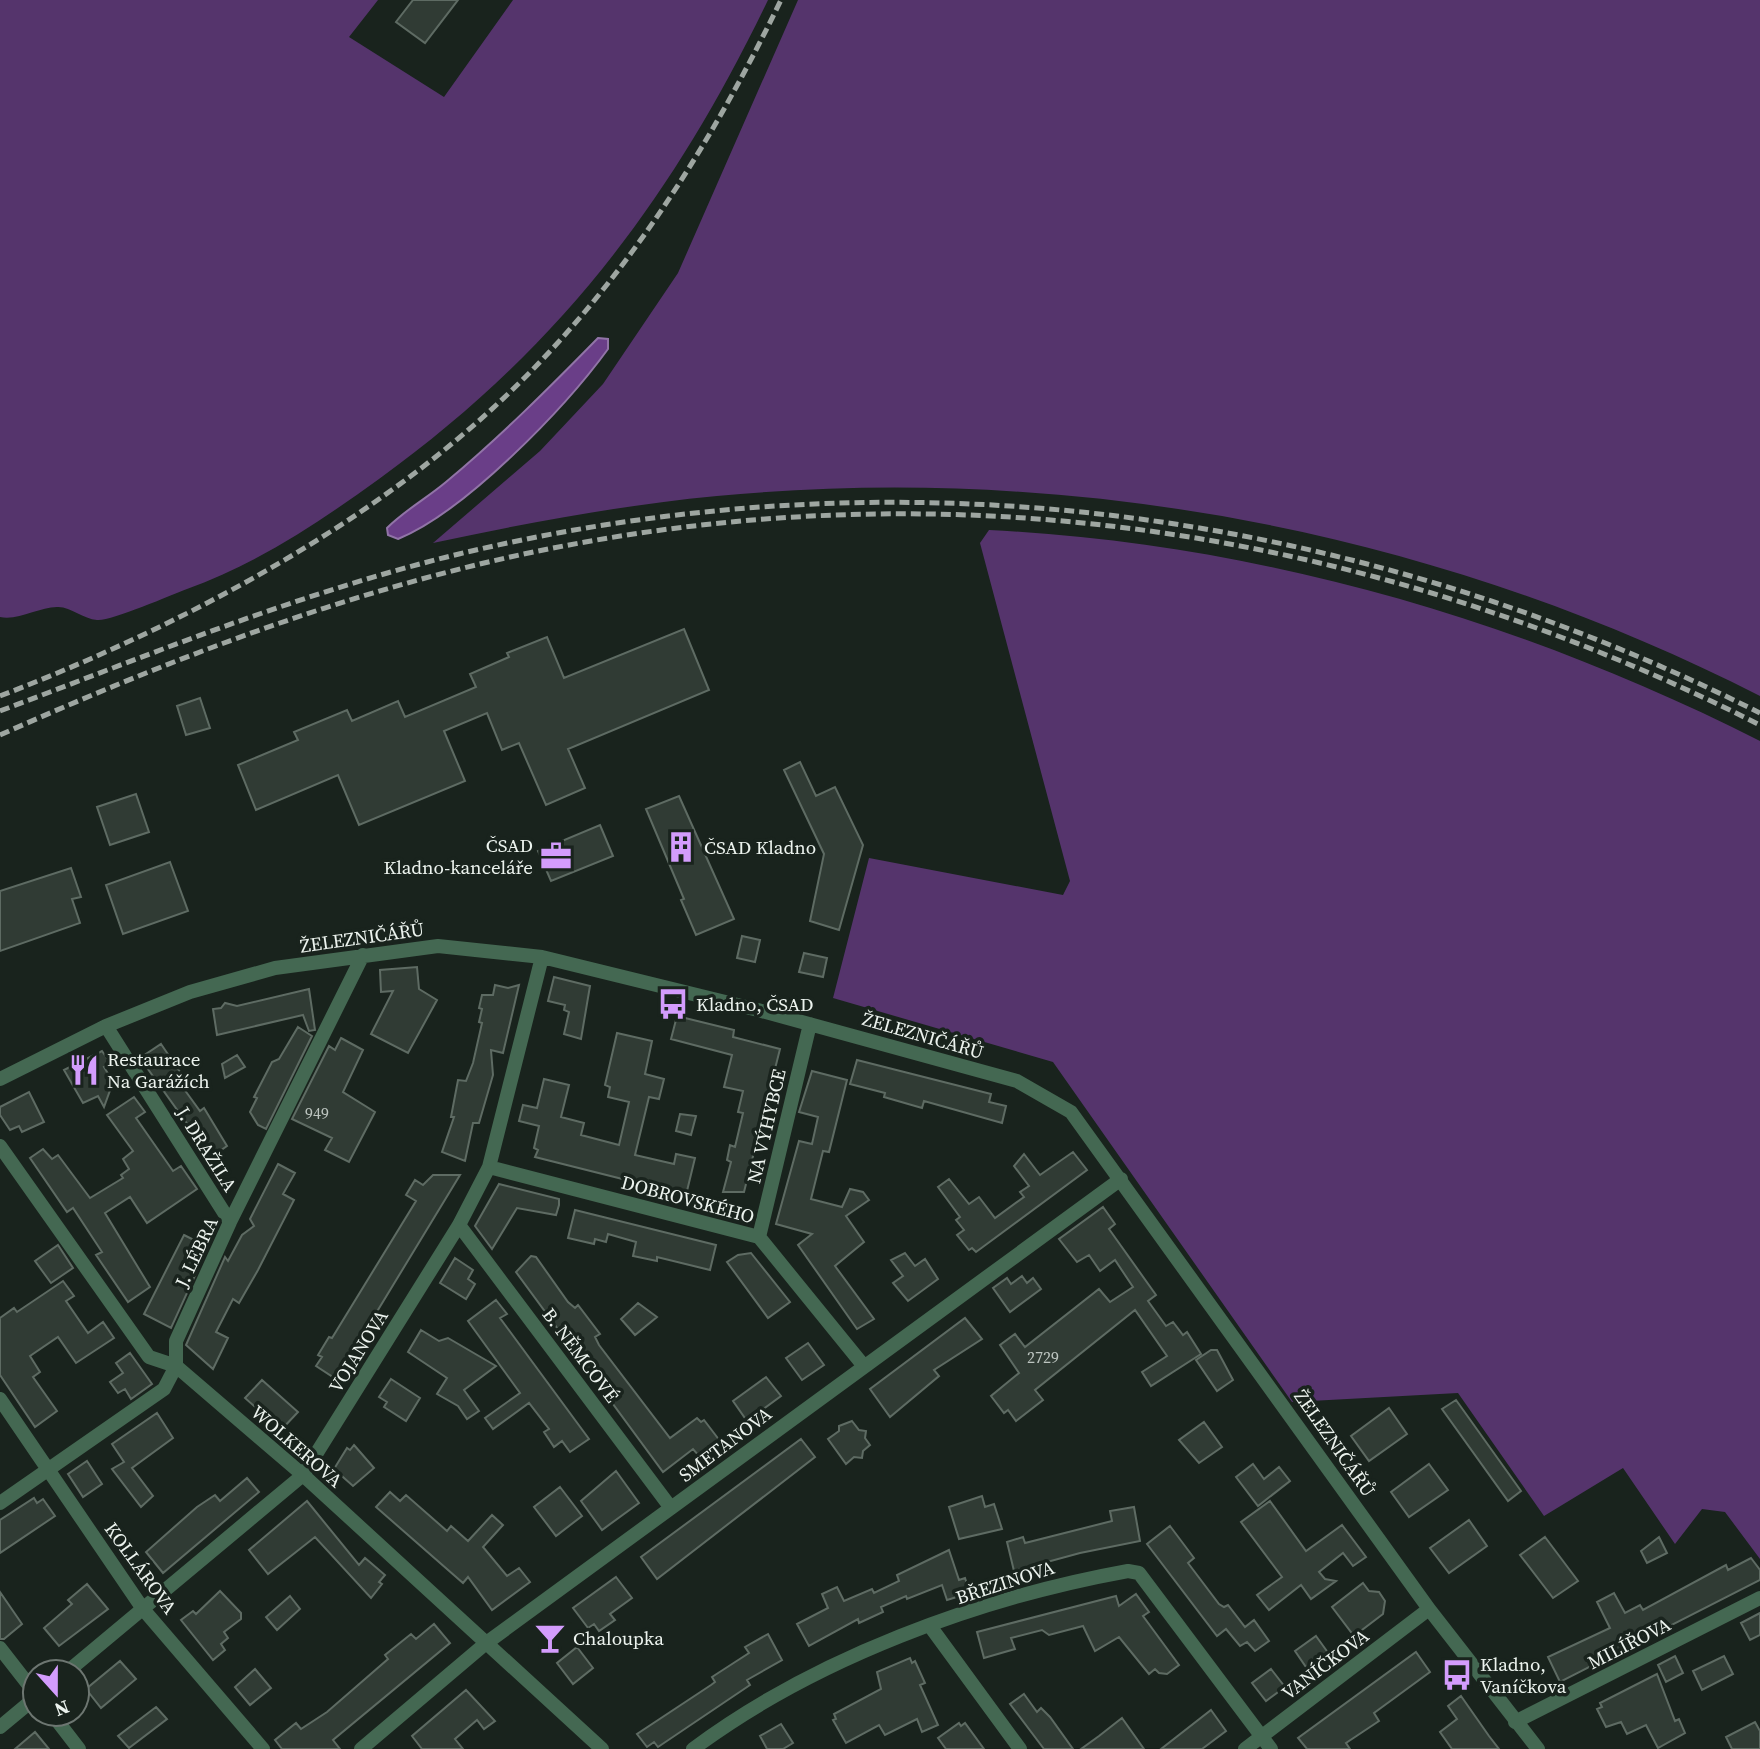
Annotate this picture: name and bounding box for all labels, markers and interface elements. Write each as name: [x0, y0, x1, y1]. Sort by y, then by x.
building icon: ČSAD Kladno: [664, 830, 698, 864]
place label: ČSAD Kladno-kanceláře: [384, 832, 533, 880]
place label: ČSAD Kladno: [704, 834, 816, 860]
office icon: ČSAD Kladno-kanceláře: [539, 839, 573, 873]
street label: ŽELEZNIČÁŘŮ: [298, 915, 426, 959]
bus stop icon: Kladno, ČSAD: [656, 987, 690, 1021]
place label: Kladno, ČSAD: [696, 991, 814, 1017]
street label: ŽELEZNIČÁŘŮ: [859, 1005, 987, 1065]
place label: Restaurace Na Garážích: [107, 1046, 210, 1094]
restaurant icon: Restaurace Na Garážích: [67, 1053, 101, 1087]
street label: NA VÝHYBCE: [740, 1066, 792, 1186]
street label: J. DRAŽILA: [170, 1101, 244, 1197]
house number: 949: [305, 1102, 329, 1124]
street label: DOBROVSKÉHO: [619, 1169, 757, 1229]
street label: J. LÉBRA: [168, 1212, 224, 1293]
street label: B. NĚMCOVÉ: [537, 1302, 625, 1408]
street label: VOJANOVA: [322, 1304, 394, 1397]
house number: 2729: [1027, 1346, 1059, 1368]
street label: ŽELEZNIČÁŘŮ: [1288, 1384, 1382, 1502]
street label: WOLKEROVA: [246, 1399, 349, 1493]
street label: SMETANOVA: [673, 1400, 777, 1488]
street label: KOLLÁROVA: [99, 1517, 183, 1619]
street label: BŘEZINOVA: [952, 1554, 1058, 1610]
street label: MILÍŘOVA: [1583, 1611, 1675, 1675]
bar icon: Chaloupka: [533, 1621, 567, 1655]
street label: VANÍČKOVA: [1276, 1622, 1374, 1705]
place label: Chaloupka: [573, 1625, 664, 1651]
place label: Kladno, Vaníčkova: [1480, 1651, 1567, 1699]
north arrow: [21, 1658, 91, 1728]
bus stop icon: Kladno, Vaníčkova: [1440, 1658, 1474, 1692]
text: N: [51, 1694, 73, 1724]

